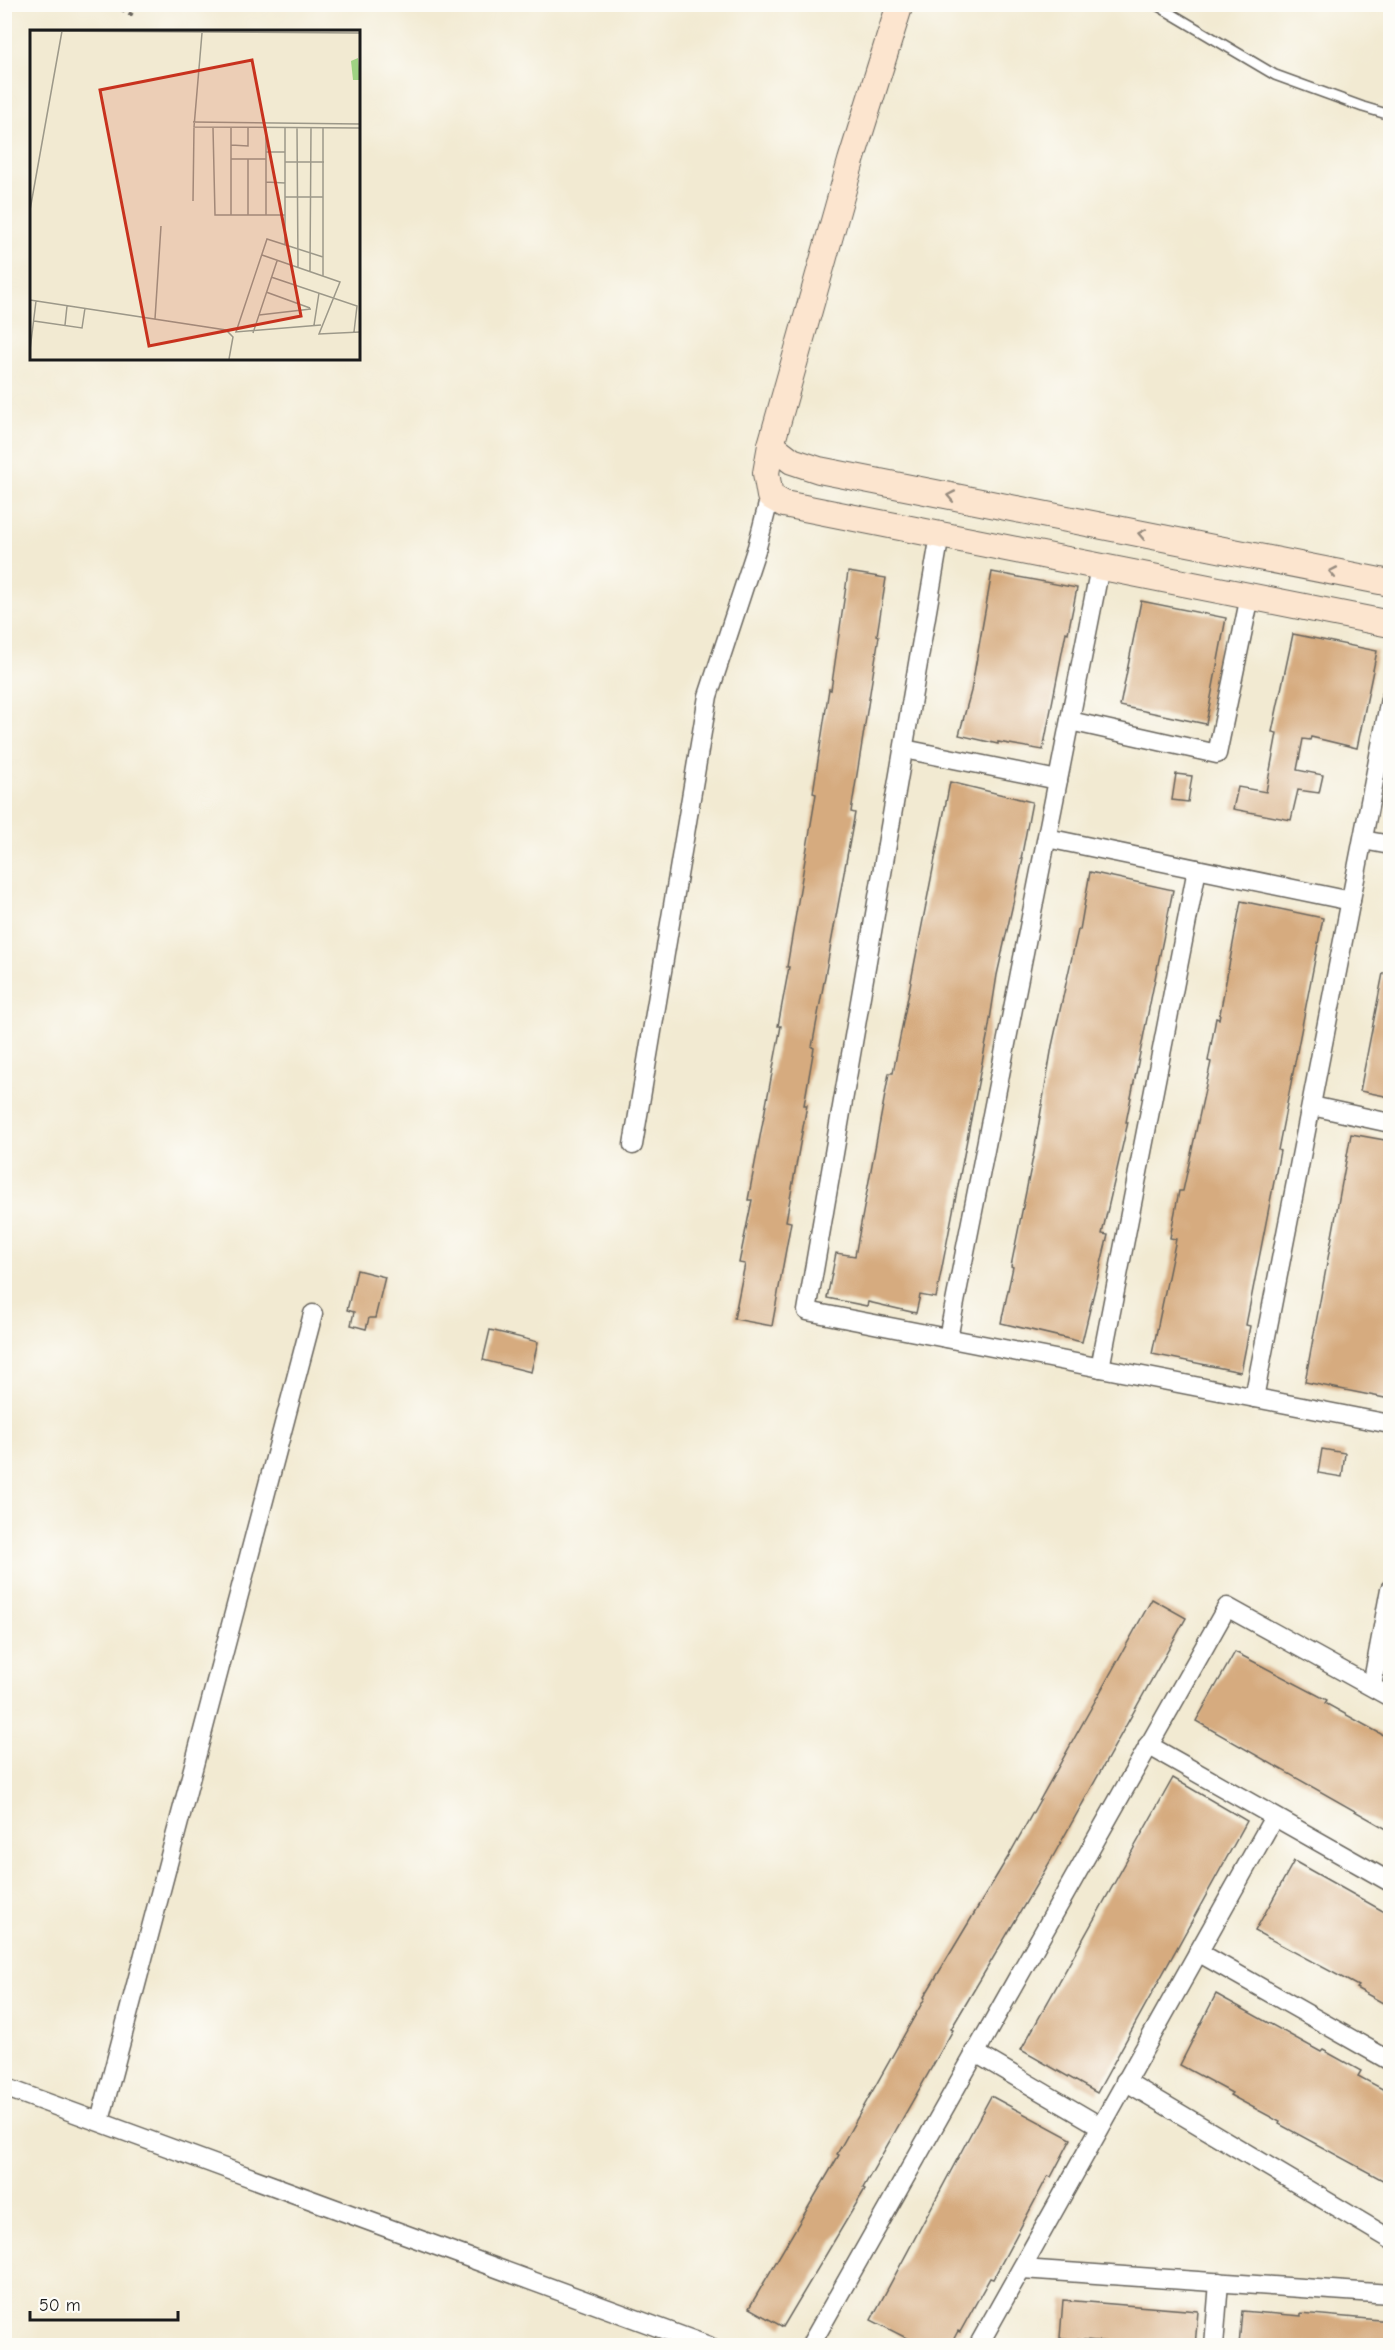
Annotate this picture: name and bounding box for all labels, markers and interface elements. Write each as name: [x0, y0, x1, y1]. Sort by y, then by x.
inset map: [30, 30, 360, 360]
one-way arrow: [946, 490, 956, 503]
one-way arrow: [1137, 528, 1147, 541]
one-way arrow: [1328, 566, 1338, 579]
scale bar: [30, 2284, 178, 2322]
text: 50 m: [39, 2295, 81, 2316]

